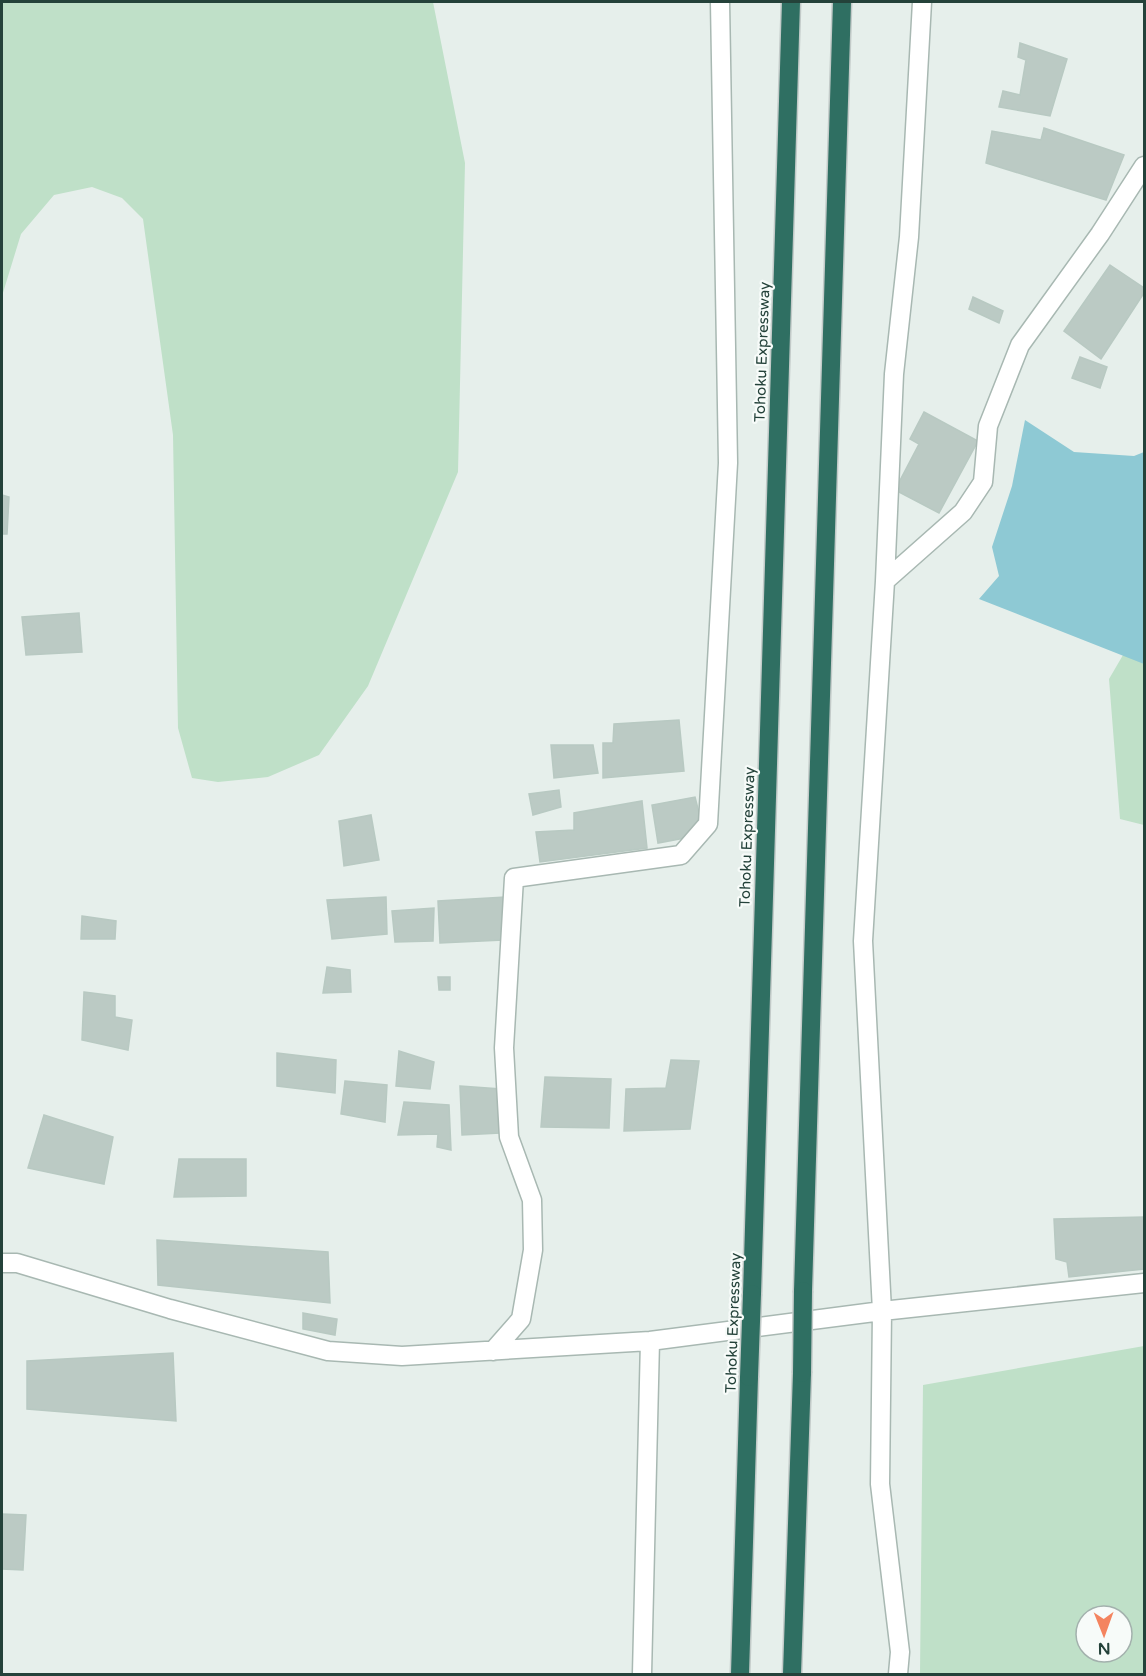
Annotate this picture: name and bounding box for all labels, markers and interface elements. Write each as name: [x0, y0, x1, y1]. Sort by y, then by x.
street label: Tohoku Expressway: [751, 282, 773, 422]
street label: Tohoku Expressway: [736, 767, 758, 907]
street label: Tohoku Expressway: [722, 1253, 744, 1393]
north arrow: [1074, 1604, 1134, 1664]
text: N: [1098, 1638, 1111, 1658]

